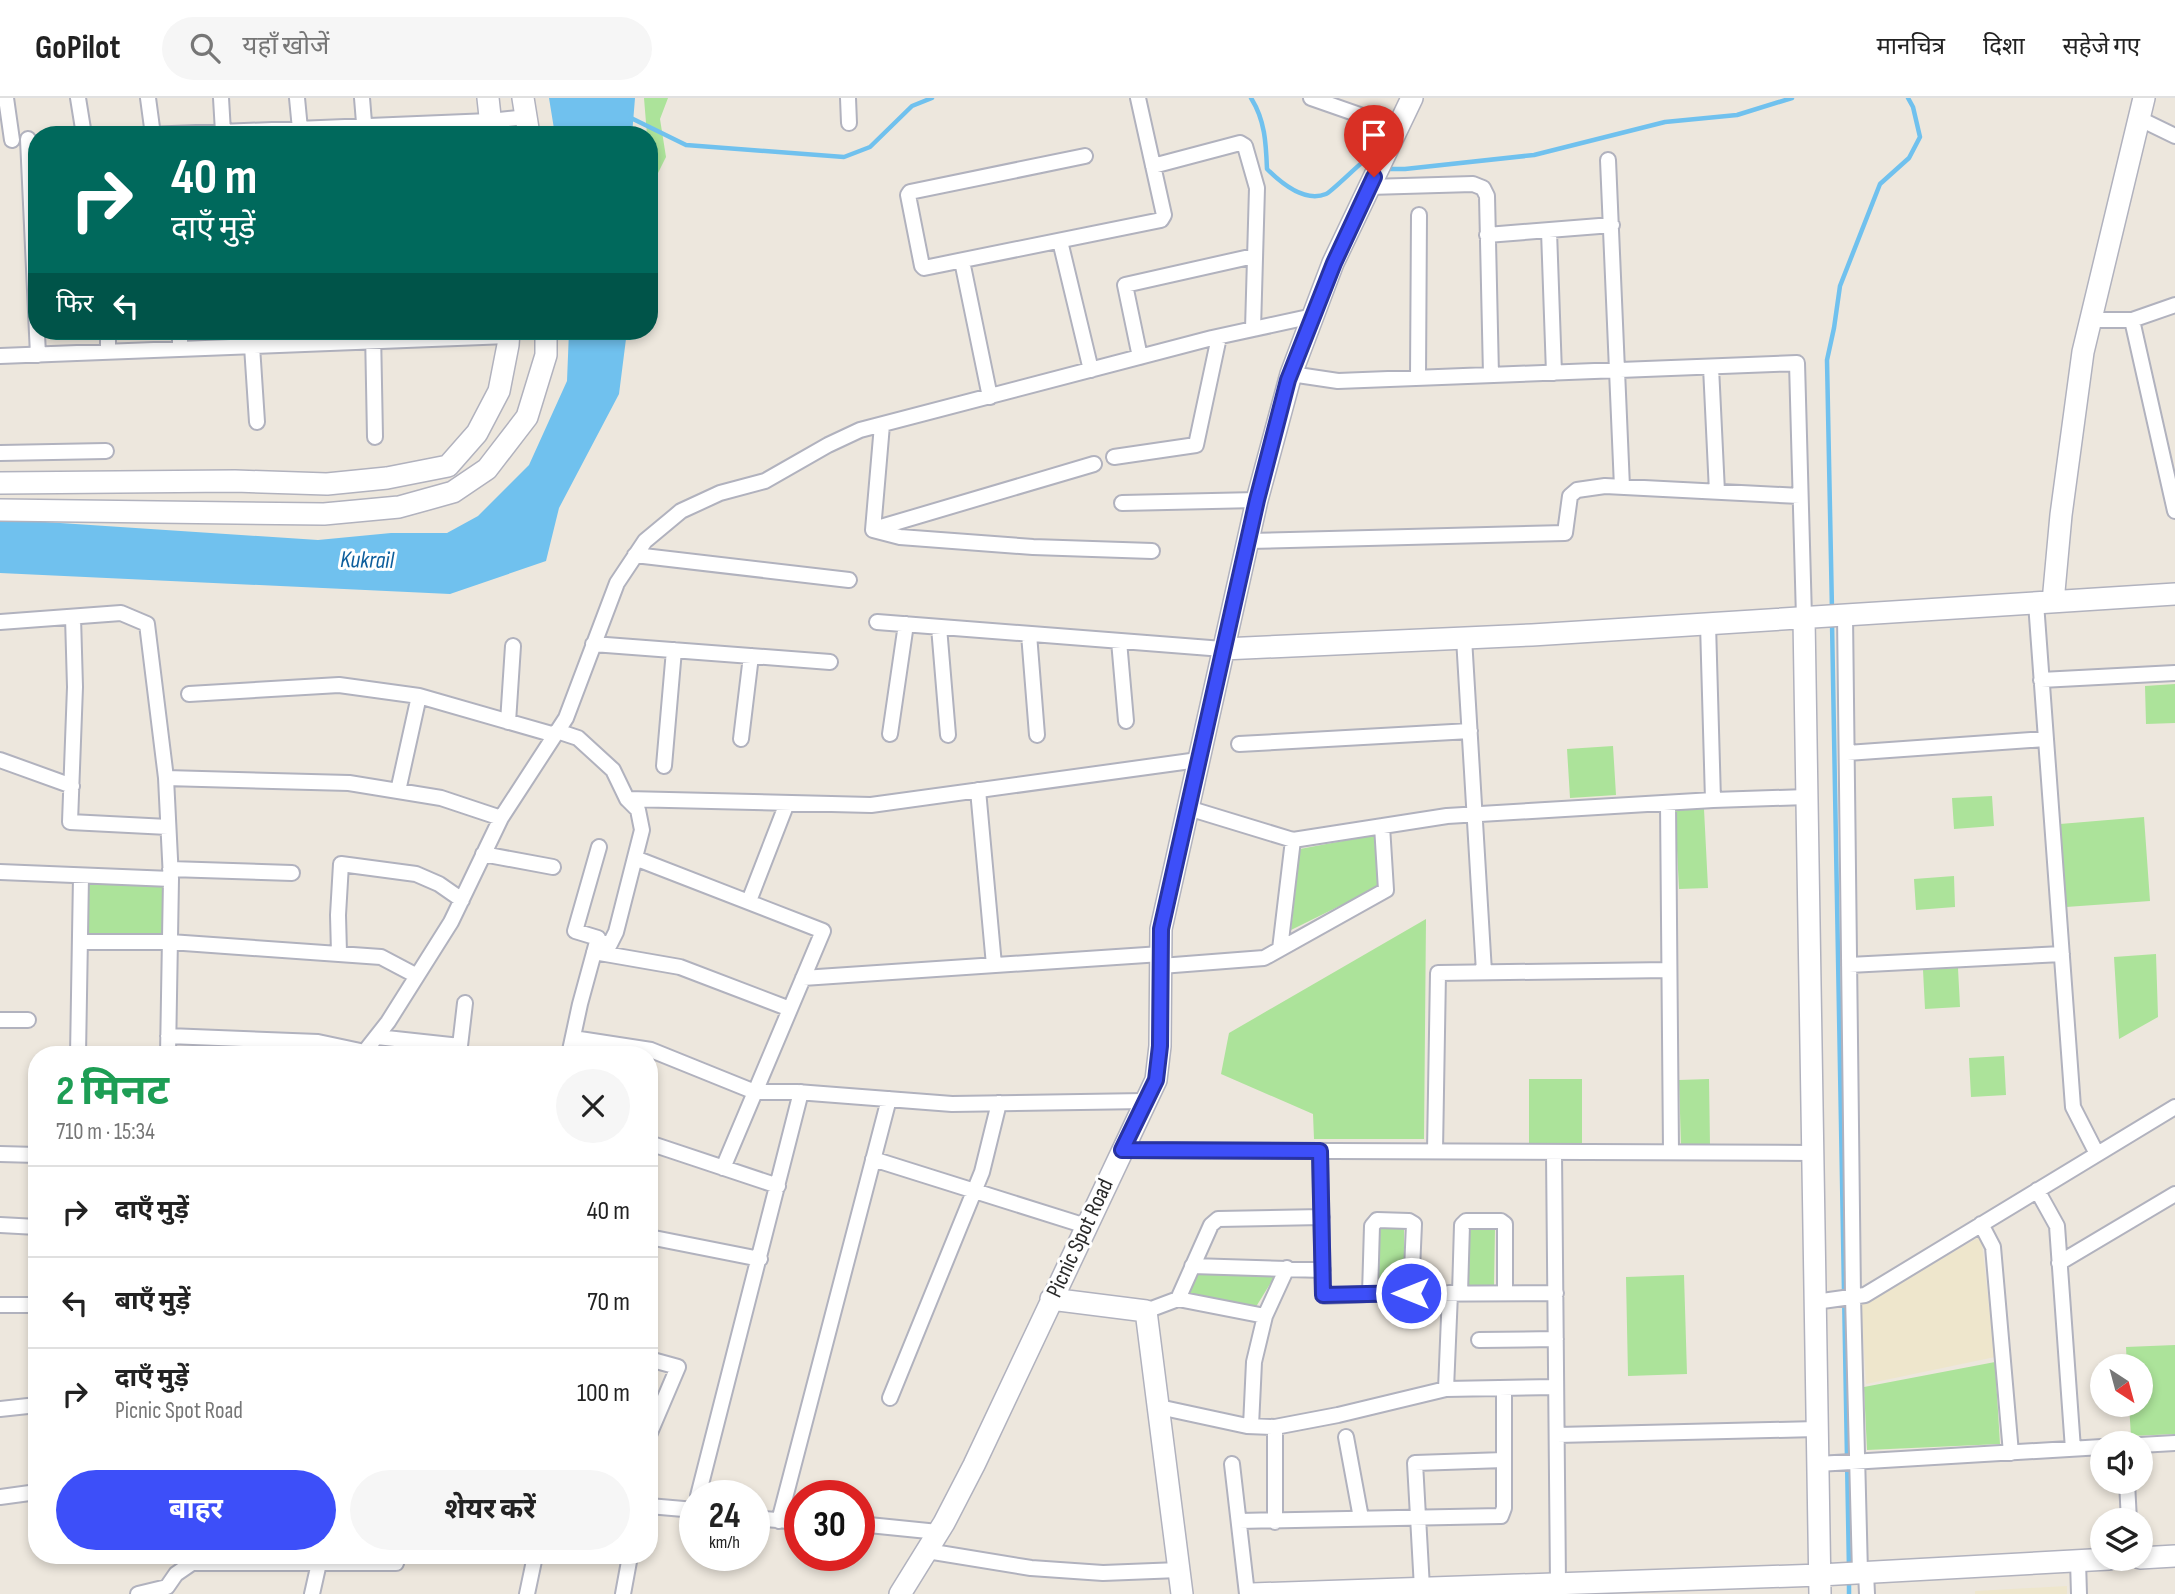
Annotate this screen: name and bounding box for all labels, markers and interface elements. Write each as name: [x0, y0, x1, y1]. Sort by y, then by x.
search box: [162, 17, 652, 80]
text: GoPilot: [35, 28, 120, 68]
icon: search: [186, 29, 224, 67]
text: यहाँ खोजें: [242, 31, 329, 62]
text: मानचित्र: [1877, 32, 1945, 61]
text: दिशा: [1983, 32, 2025, 61]
text: सहेजे गए: [2063, 32, 2140, 61]
pin: [1344, 105, 1404, 177]
icon: arrive: [1355, 116, 1393, 154]
text: 40 m: [171, 149, 257, 208]
icon: right: [56, 154, 147, 245]
text: दाएँ मुड़ें: [171, 209, 255, 248]
icon: left: [107, 287, 145, 325]
text: फिर: [56, 289, 93, 320]
water label: Kukrail: [340, 545, 395, 575]
text: 2 मिनट: [56, 1066, 169, 1117]
button: close: [556, 1069, 630, 1143]
text: 710 m · 15:34: [56, 1118, 155, 1146]
street label: Picnic Spot Road: [1040, 1174, 1120, 1302]
icon: right: [56, 1193, 94, 1231]
text: दाएँ मुड़ें: [115, 1195, 189, 1226]
text: 40 m: [587, 1196, 630, 1227]
position arrow: [1374, 1256, 1448, 1330]
icon: left: [56, 1284, 94, 1322]
text: बाएँ मुड़ें: [115, 1286, 190, 1317]
text: 70 m: [587, 1287, 630, 1318]
north arrow: [2090, 1354, 2152, 1418]
map controls: [2090, 1354, 2153, 1571]
text: दाएँ मुड़ें: [115, 1363, 189, 1394]
icon: right: [56, 1375, 94, 1413]
text: 100 m: [577, 1378, 630, 1409]
text: Picnic Spot Road: [115, 1397, 243, 1425]
button: sound: [2090, 1431, 2153, 1494]
button: बाहर: [56, 1470, 336, 1550]
button: शेयर करें: [350, 1470, 630, 1550]
speed limit sign: 30: [784, 1480, 875, 1571]
text: 24: [709, 1495, 740, 1538]
button: layers: [2090, 1508, 2153, 1571]
text: km/h: [709, 1532, 740, 1553]

